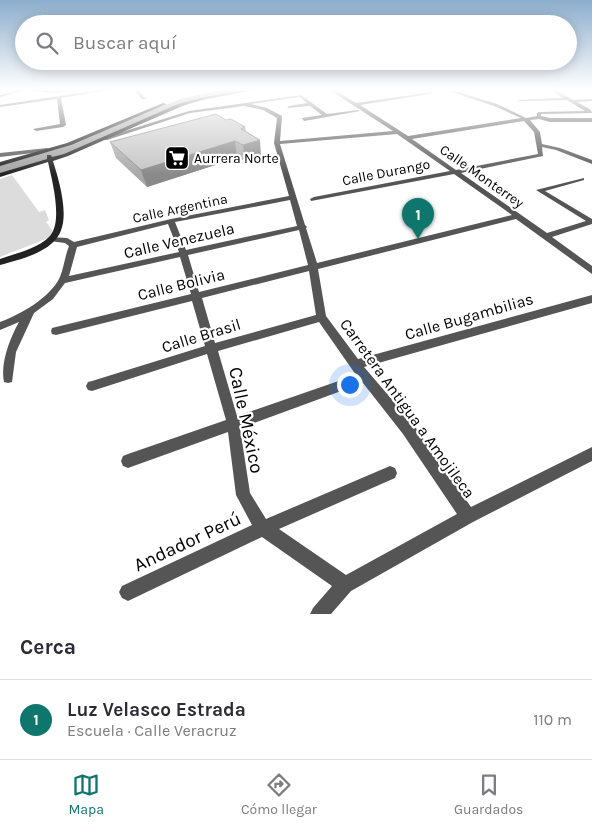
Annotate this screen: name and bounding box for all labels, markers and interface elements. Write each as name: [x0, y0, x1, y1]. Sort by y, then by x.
search box: [15, 15, 577, 70]
icon: search: [33, 29, 61, 57]
text: Buscar aquí: [73, 32, 177, 54]
street label: Calle Monterrey: [436, 141, 527, 212]
supermarket icon: Aurrera Norte: [164, 145, 190, 171]
place label: Aurrera Norte: [194, 150, 279, 167]
street label: Calle Durango: [341, 156, 431, 189]
street label: Calle Argentina: [131, 190, 229, 227]
pin: 1: [402, 198, 434, 239]
street label: Calle Venezuela: [122, 219, 236, 262]
street label: Calle Bolivia: [136, 264, 227, 304]
street label: Calle Bugambilias: [403, 289, 536, 344]
street label: Calle Brasil: [159, 314, 243, 357]
street label: Carretera Antigua a Amojileca: [336, 315, 479, 502]
street label: Calle México: [224, 365, 268, 476]
your location: [337, 372, 363, 398]
street label: Andador Perú: [130, 507, 245, 576]
text: Cerca: [20, 635, 76, 659]
text: Luz Velasco Estrada: [67, 699, 246, 721]
text: 1: [33, 710, 39, 729]
text: 110 m: [533, 710, 572, 729]
text: Escuela · Calle Veracruz: [67, 721, 237, 740]
tab: Mapa: [68, 771, 104, 818]
tab: Cómo llegar: [241, 771, 317, 818]
tab: Guardados: [454, 771, 523, 818]

